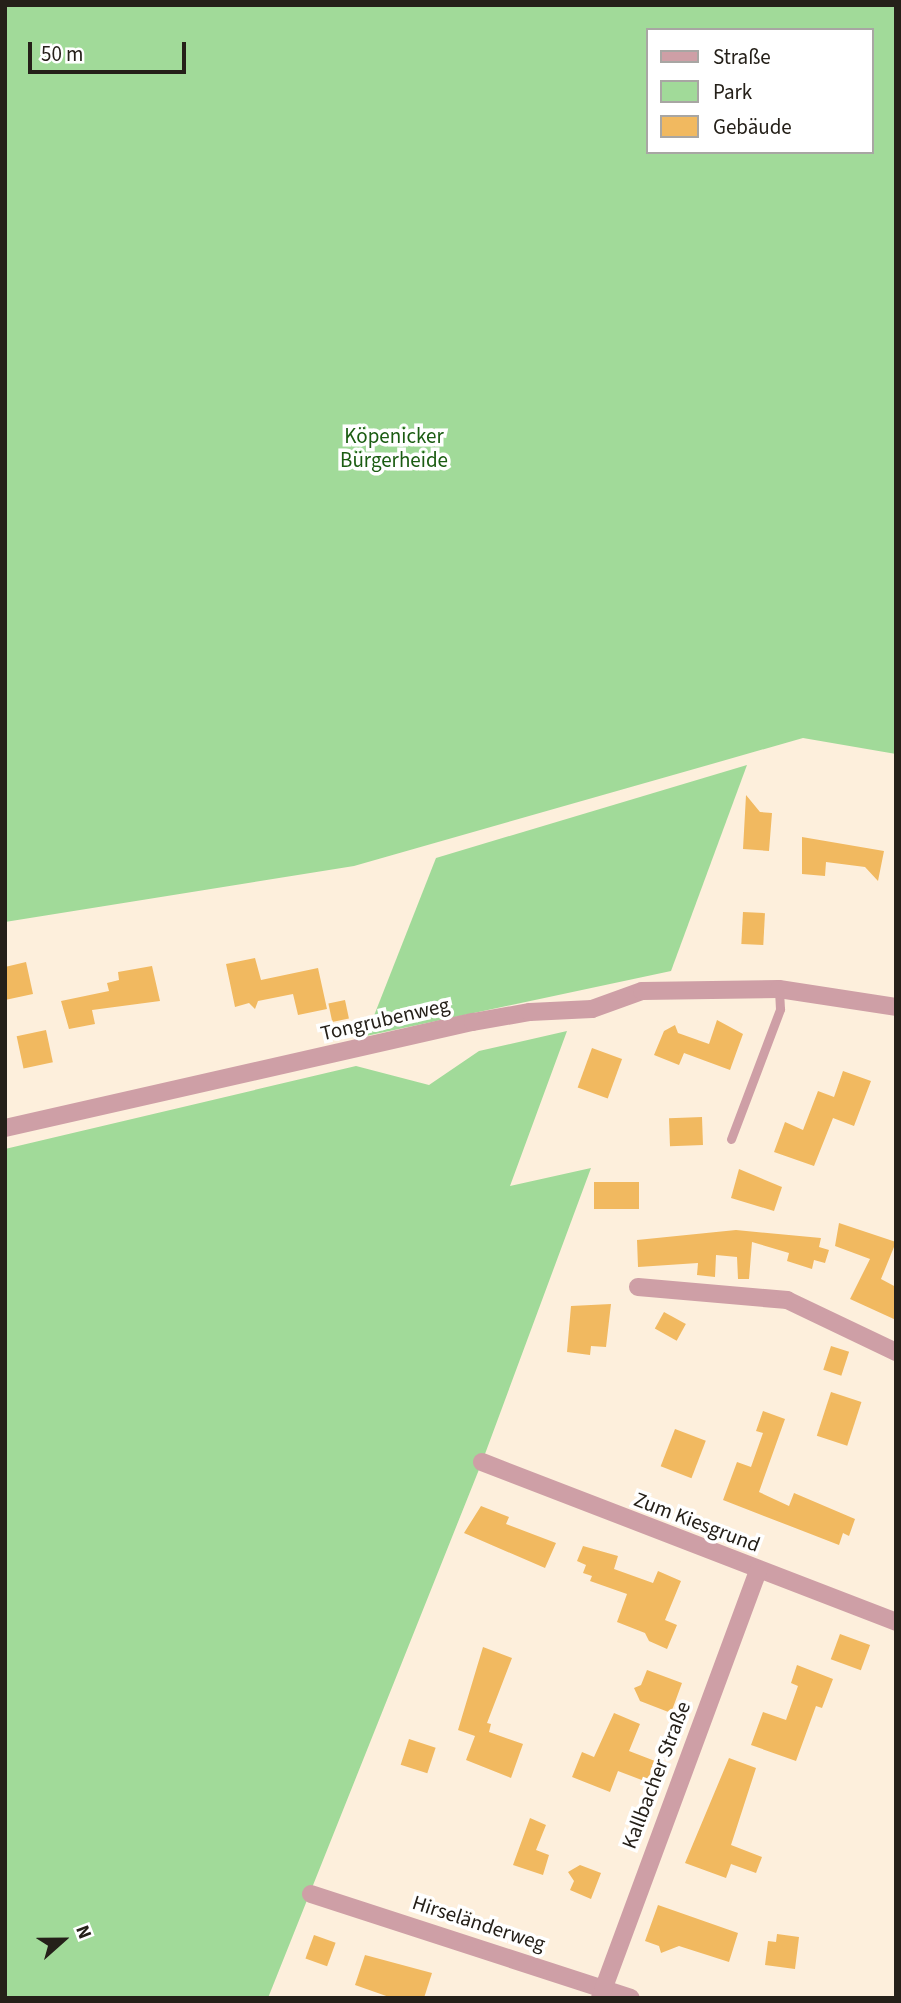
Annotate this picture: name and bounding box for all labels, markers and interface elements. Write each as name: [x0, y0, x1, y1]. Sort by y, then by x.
scale bar: [32, 28, 189, 72]
legend: [646, 28, 873, 154]
text: 50 m: [41, 39, 83, 69]
text: Straße: [713, 42, 771, 72]
text: Park: [713, 77, 752, 107]
text: Gebäude: [713, 112, 792, 142]
park label: Köpenicker Bürgerheide: [340, 423, 448, 473]
street label: Tongrubenweg: [318, 992, 452, 1046]
street label: Zum Kiesgrund: [630, 1486, 764, 1558]
street label: Kallbacher Straße: [616, 1698, 696, 1852]
street label: Hirseländerweg: [409, 1890, 549, 1956]
north arrow: [28, 1905, 98, 1975]
text: N: [68, 1922, 98, 1943]

